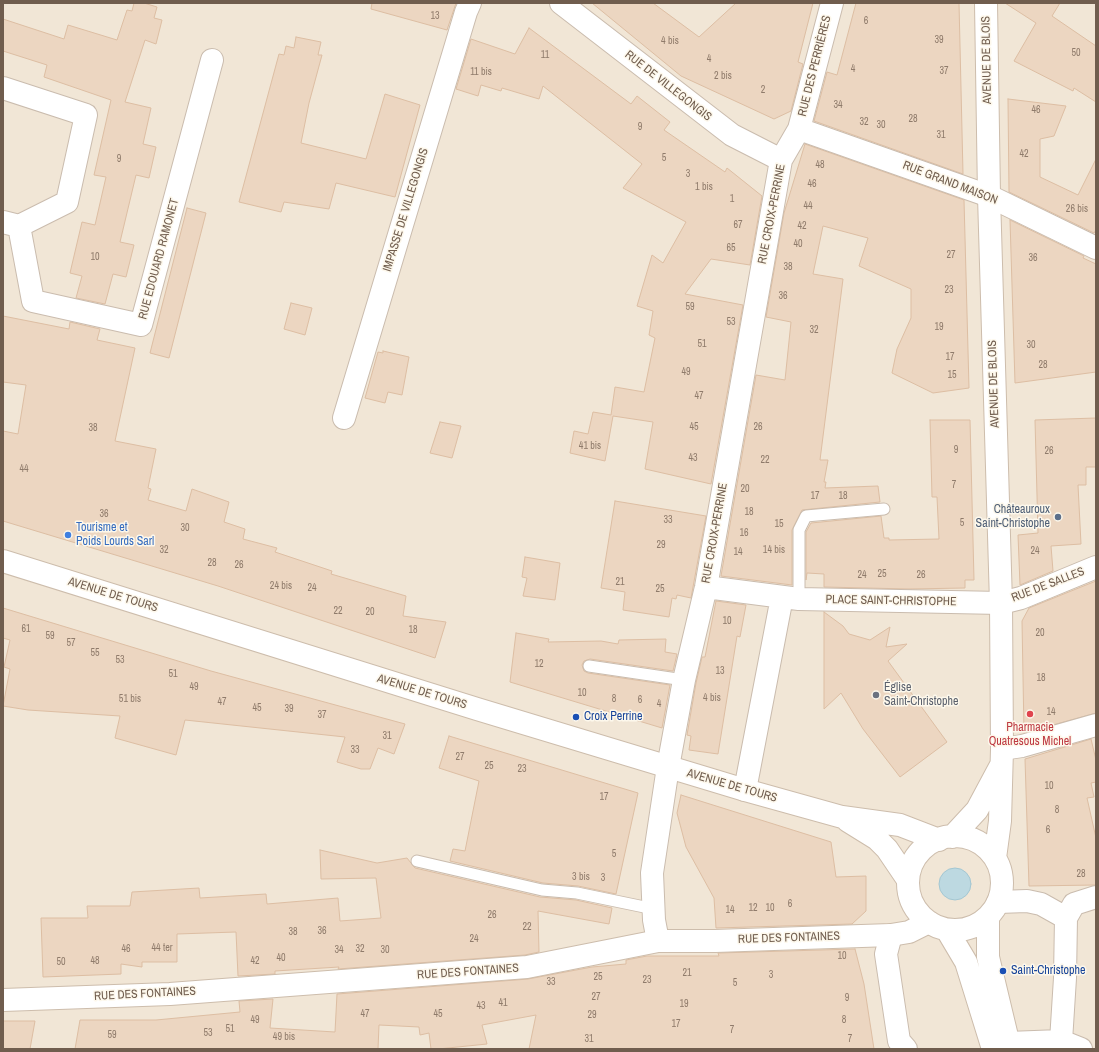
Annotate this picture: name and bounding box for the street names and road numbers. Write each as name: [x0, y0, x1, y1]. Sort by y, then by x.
street label: RUE DES PERRIÈRES: [796, 14, 834, 118]
street label: AVENUE DE BLOIS: [979, 16, 995, 104]
street label: RUE DE VILLEGONGIS: [622, 48, 714, 124]
street label: IMPASSE DE VILLEGONGIS: [380, 147, 432, 273]
street label: RUE GRAND MAISON: [900, 158, 1000, 208]
street label: RUE CROIX-PERRINE: [755, 163, 789, 265]
street label: RUE EDOUARD RAMONET: [136, 197, 182, 321]
street label: AVENUE DE BLOIS: [985, 340, 1003, 428]
street label: RUE CROIX-PERRINE: [699, 482, 731, 584]
street label: RUE DE SALLES: [1009, 564, 1087, 606]
street label: AVENUE DE TOURS: [66, 574, 160, 616]
street label: PLACE SAINT-CHRISTOPHE: [825, 593, 957, 609]
street label: AVENUE DE TOURS: [375, 671, 469, 713]
street label: AVENUE DE TOURS: [685, 766, 779, 806]
street label: RUE DES FONTAINES: [738, 929, 840, 947]
street label: RUE DES FONTAINES: [417, 961, 519, 983]
street label: RUE DES FONTAINES: [94, 984, 196, 1004]

